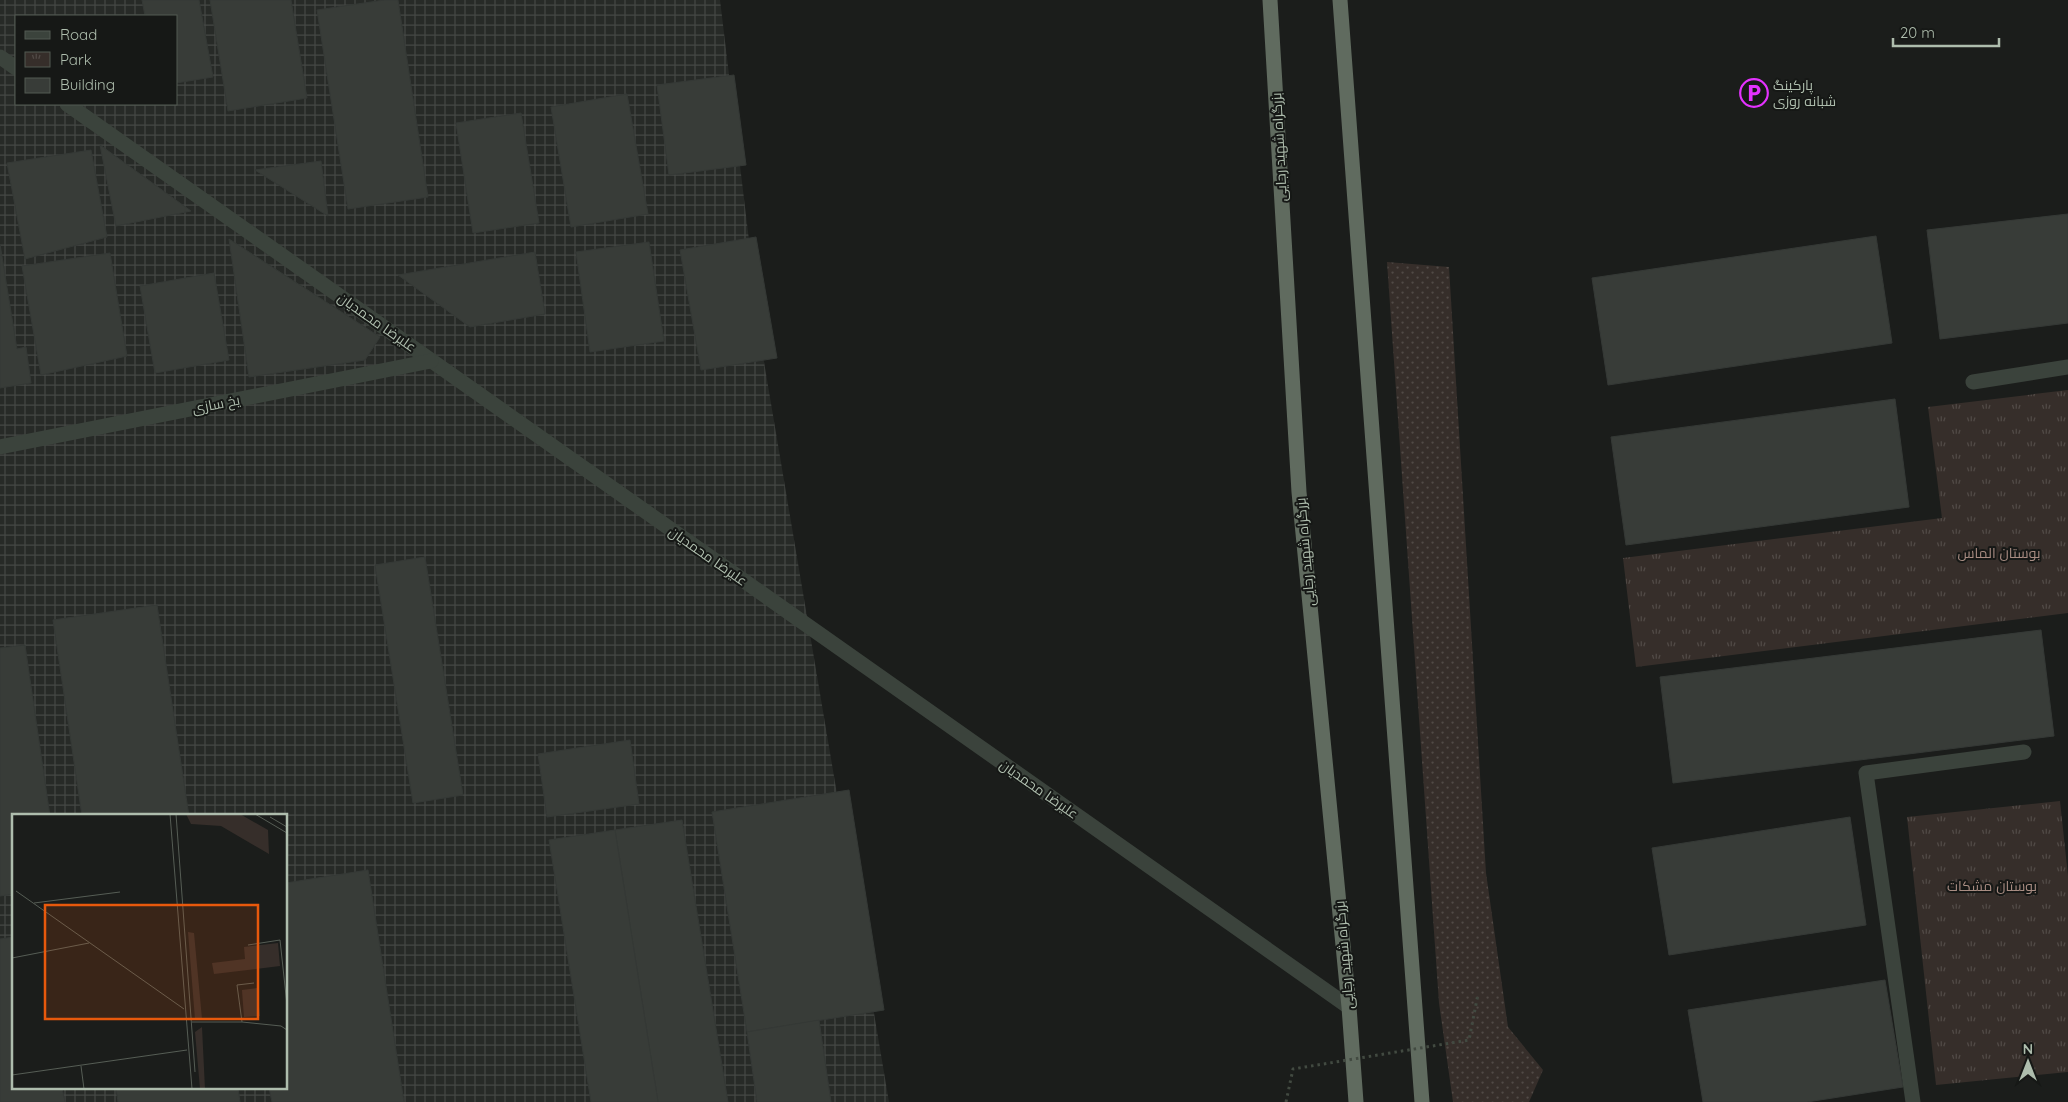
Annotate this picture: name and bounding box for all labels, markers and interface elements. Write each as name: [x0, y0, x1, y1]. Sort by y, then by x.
legend: [15, 15, 178, 105]
scale bar: [1893, 15, 1999, 47]
text: 20 m: [1900, 23, 1935, 42]
text: Road: [60, 25, 97, 44]
text: Park: [60, 50, 92, 69]
text: Building: [60, 75, 115, 94]
place label: پارکینگ شبانه روزی: [1773, 76, 1836, 110]
parking icon: پارکینگ شبانه روزی: [1739, 78, 1769, 108]
street label: بزرگراه شهید رجایی: [1267, 92, 1291, 202]
street label: علیرضا محمدیان: [334, 288, 420, 356]
street label: یخ سازی: [191, 391, 242, 417]
street label: بزرگراه شهید رجایی: [1291, 497, 1319, 607]
street label: علیرضا محمدیان: [665, 522, 751, 590]
park label: بوستان الماس: [1958, 544, 2040, 562]
street label: علیرضا محمدیان: [996, 755, 1082, 823]
inset map: [12, 814, 288, 1090]
park label: بوستان مشکات: [1947, 877, 2037, 895]
street label: بزرگراه شهید رجایی: [1330, 900, 1358, 1010]
north arrow: [2003, 1037, 2053, 1087]
text: N: [2023, 1040, 2033, 1058]

